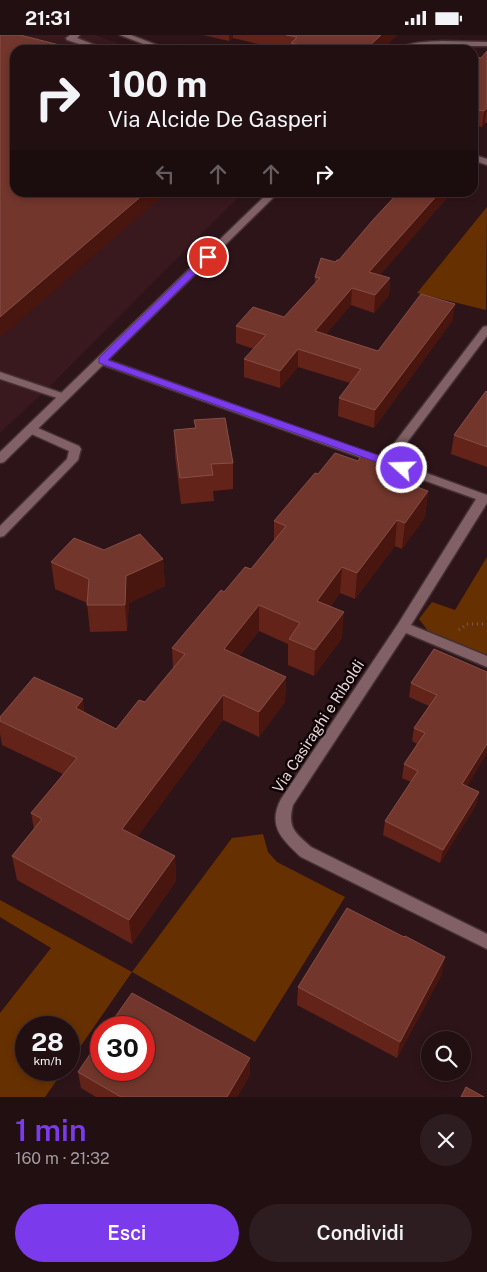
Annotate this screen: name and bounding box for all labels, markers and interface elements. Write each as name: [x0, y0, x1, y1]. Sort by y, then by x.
text: 21:31: [25, 7, 71, 29]
text: 100 m: [108, 64, 207, 105]
icon: right: [25, 65, 90, 130]
text: Via Alcide De Gasperi: [108, 106, 327, 132]
icon: left: [151, 160, 179, 188]
icon: ahead: [204, 160, 232, 188]
icon: ahead: [257, 160, 285, 188]
icon: right: [310, 160, 338, 188]
pin: [187, 236, 229, 278]
icon: arrive: [194, 243, 222, 271]
position arrow: [375, 441, 427, 493]
street label: Via Casiraghi e Riboldi: [269, 656, 367, 796]
speed limit sign: 30: [90, 1016, 155, 1081]
text: 28: [31, 1027, 64, 1057]
map controls: [421, 1031, 471, 1081]
button: search: [421, 1031, 471, 1081]
text: km/h: [33, 1054, 62, 1068]
text: 1 min: [15, 1112, 86, 1148]
button: close: [420, 1114, 472, 1166]
text: 160 m · 21:32: [15, 1149, 110, 1168]
button: Esci: [15, 1204, 239, 1262]
button: Condividi: [249, 1204, 472, 1262]

